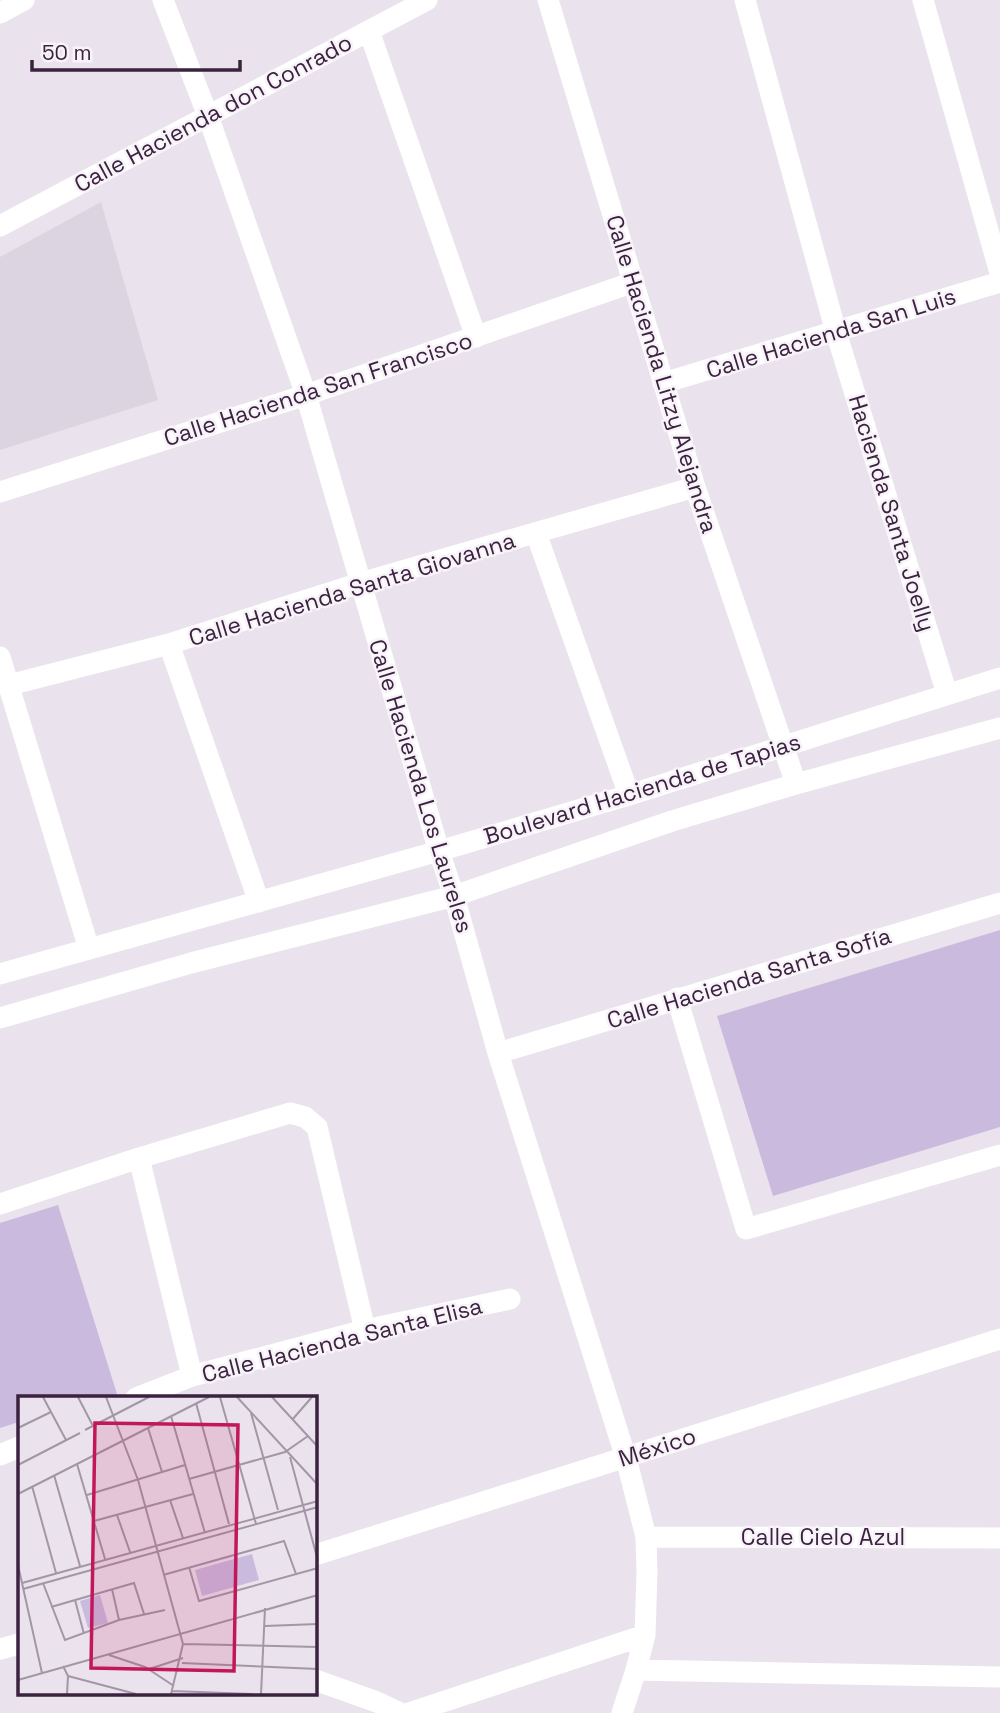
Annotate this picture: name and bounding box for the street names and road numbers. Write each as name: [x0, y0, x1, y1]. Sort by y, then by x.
street label: Calle Hacienda don Conrado: [69, 27, 357, 199]
street label: Calle Hacienda Litzy Alejandra: [599, 211, 725, 537]
street label: Calle Hacienda San Luis: [703, 281, 959, 385]
street label: Calle Hacienda San Francisco: [160, 325, 476, 453]
street label: Hacienda Santa Joelly: [842, 391, 942, 635]
street label: Calle Hacienda Santa Giovanna: [185, 525, 519, 653]
street label: Calle Hacienda Los Laureles: [362, 636, 480, 936]
street label: Boulevard Hacienda de Tapias: [480, 726, 804, 852]
street label: Calle Hacienda Santa Sofía: [603, 920, 895, 1036]
street label: Calle Hacienda Santa Elisa: [199, 1291, 485, 1389]
street label: México: [614, 1420, 700, 1474]
street label: Calle Cielo Azul: [741, 1522, 905, 1552]

